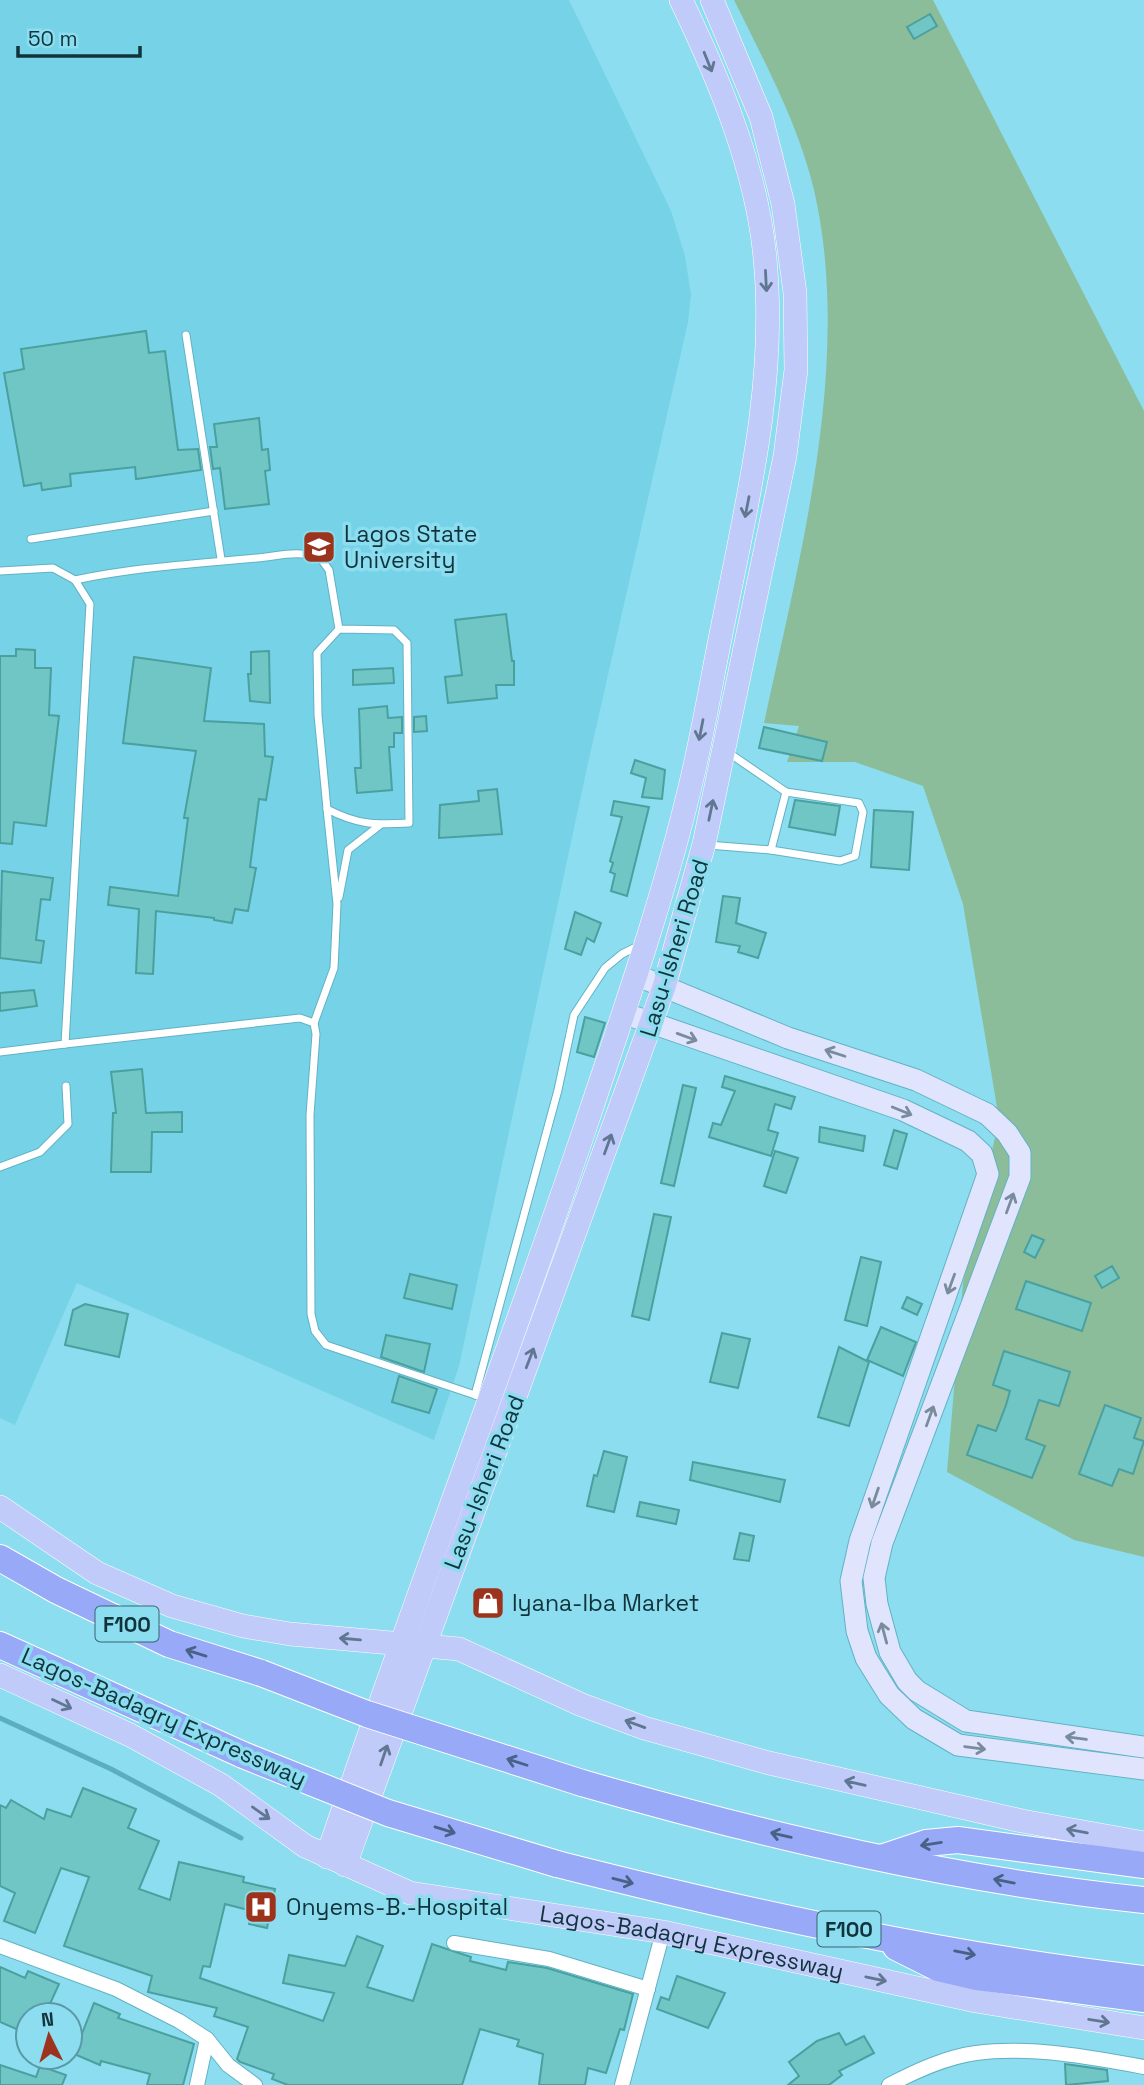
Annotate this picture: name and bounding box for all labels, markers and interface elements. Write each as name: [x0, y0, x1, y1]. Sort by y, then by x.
scale bar: [18, 14, 140, 58]
text: 50 m: [28, 25, 78, 52]
one-way arrow: [702, 51, 715, 73]
one-way arrow: [760, 269, 773, 292]
one-way arrow: [739, 495, 753, 518]
place label: Lagos State University: [344, 519, 477, 575]
school or university icon: Lagos State University: [300, 528, 338, 566]
one-way arrow: [694, 718, 708, 741]
one-way arrow: [705, 799, 719, 822]
street label: Lasu-Isheri Road: [633, 855, 715, 1041]
one-way arrow: [676, 1032, 698, 1044]
one-way arrow: [824, 1046, 846, 1059]
one-way arrow: [891, 1105, 913, 1118]
one-way arrow: [603, 1133, 616, 1155]
one-way arrow: [1004, 1193, 1017, 1215]
one-way arrow: [944, 1272, 956, 1294]
one-way arrow: [525, 1347, 538, 1369]
street label: Lasu-Isheri Road: [437, 1391, 531, 1573]
one-way arrow: [925, 1406, 938, 1428]
one-way arrow: [868, 1486, 880, 1508]
shop icon: Iyana-Iba Market: [469, 1584, 507, 1622]
place label: Iyana-Iba Market: [512, 1588, 699, 1618]
road number: F100: [96, 1606, 158, 1642]
one-way arrow: [877, 1622, 890, 1645]
one-way arrow: [339, 1632, 362, 1645]
street label: Lagos-Badagry Expressway: [17, 1640, 311, 1794]
one-way arrow: [185, 1645, 207, 1658]
one-way arrow: [51, 1698, 72, 1711]
one-way arrow: [624, 1717, 646, 1729]
one-way arrow: [1066, 1731, 1088, 1744]
one-way arrow: [963, 1741, 986, 1754]
one-way arrow: [379, 1744, 391, 1766]
one-way arrow: [506, 1755, 528, 1767]
one-way arrow: [844, 1775, 866, 1788]
one-way arrow: [251, 1806, 270, 1820]
one-way arrow: [1066, 1823, 1089, 1837]
one-way arrow: [434, 1825, 456, 1838]
one-way arrow: [770, 1828, 793, 1842]
one-way arrow: [920, 1838, 943, 1851]
one-way arrow: [993, 1874, 1016, 1888]
one-way arrow: [611, 1875, 634, 1888]
hospital icon: Onyems-B.-Hospital: [242, 1888, 280, 1926]
place label: Onyems-B.-Hospital: [286, 1892, 508, 1922]
street label: Lagos-Badagry Expressway: [538, 1898, 847, 1986]
road number: F100: [818, 1912, 880, 1946]
one-way arrow: [953, 1946, 976, 1960]
one-way arrow: [864, 1973, 887, 1987]
north arrow: [14, 2001, 84, 2071]
text: N: [40, 2007, 55, 2033]
one-way arrow: [1087, 2015, 1110, 2028]

